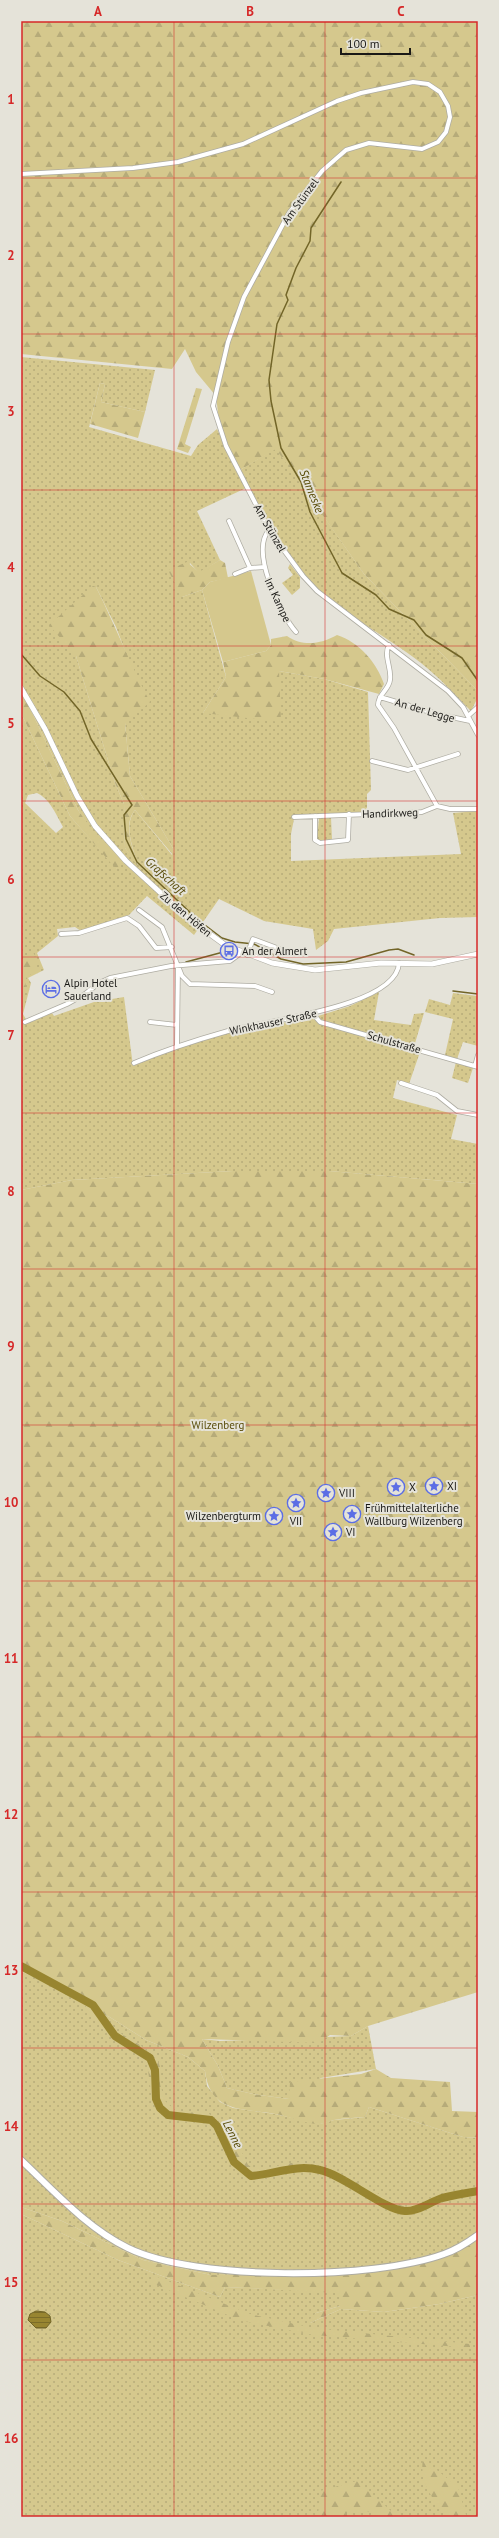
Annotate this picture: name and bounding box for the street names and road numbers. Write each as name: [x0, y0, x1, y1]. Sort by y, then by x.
street label: Am Stünzel: [279, 175, 322, 227]
street label: Am Stünzel: [251, 501, 290, 555]
street label: Im Kampe: [262, 576, 295, 625]
street label: An der Legge: [394, 695, 457, 725]
street label: Handirkweg: [362, 805, 418, 821]
street label: Zu den Höfen: [157, 888, 215, 940]
street label: Winkhauser Straße: [228, 1006, 318, 1038]
street label: Schulstraße: [365, 1028, 423, 1057]

